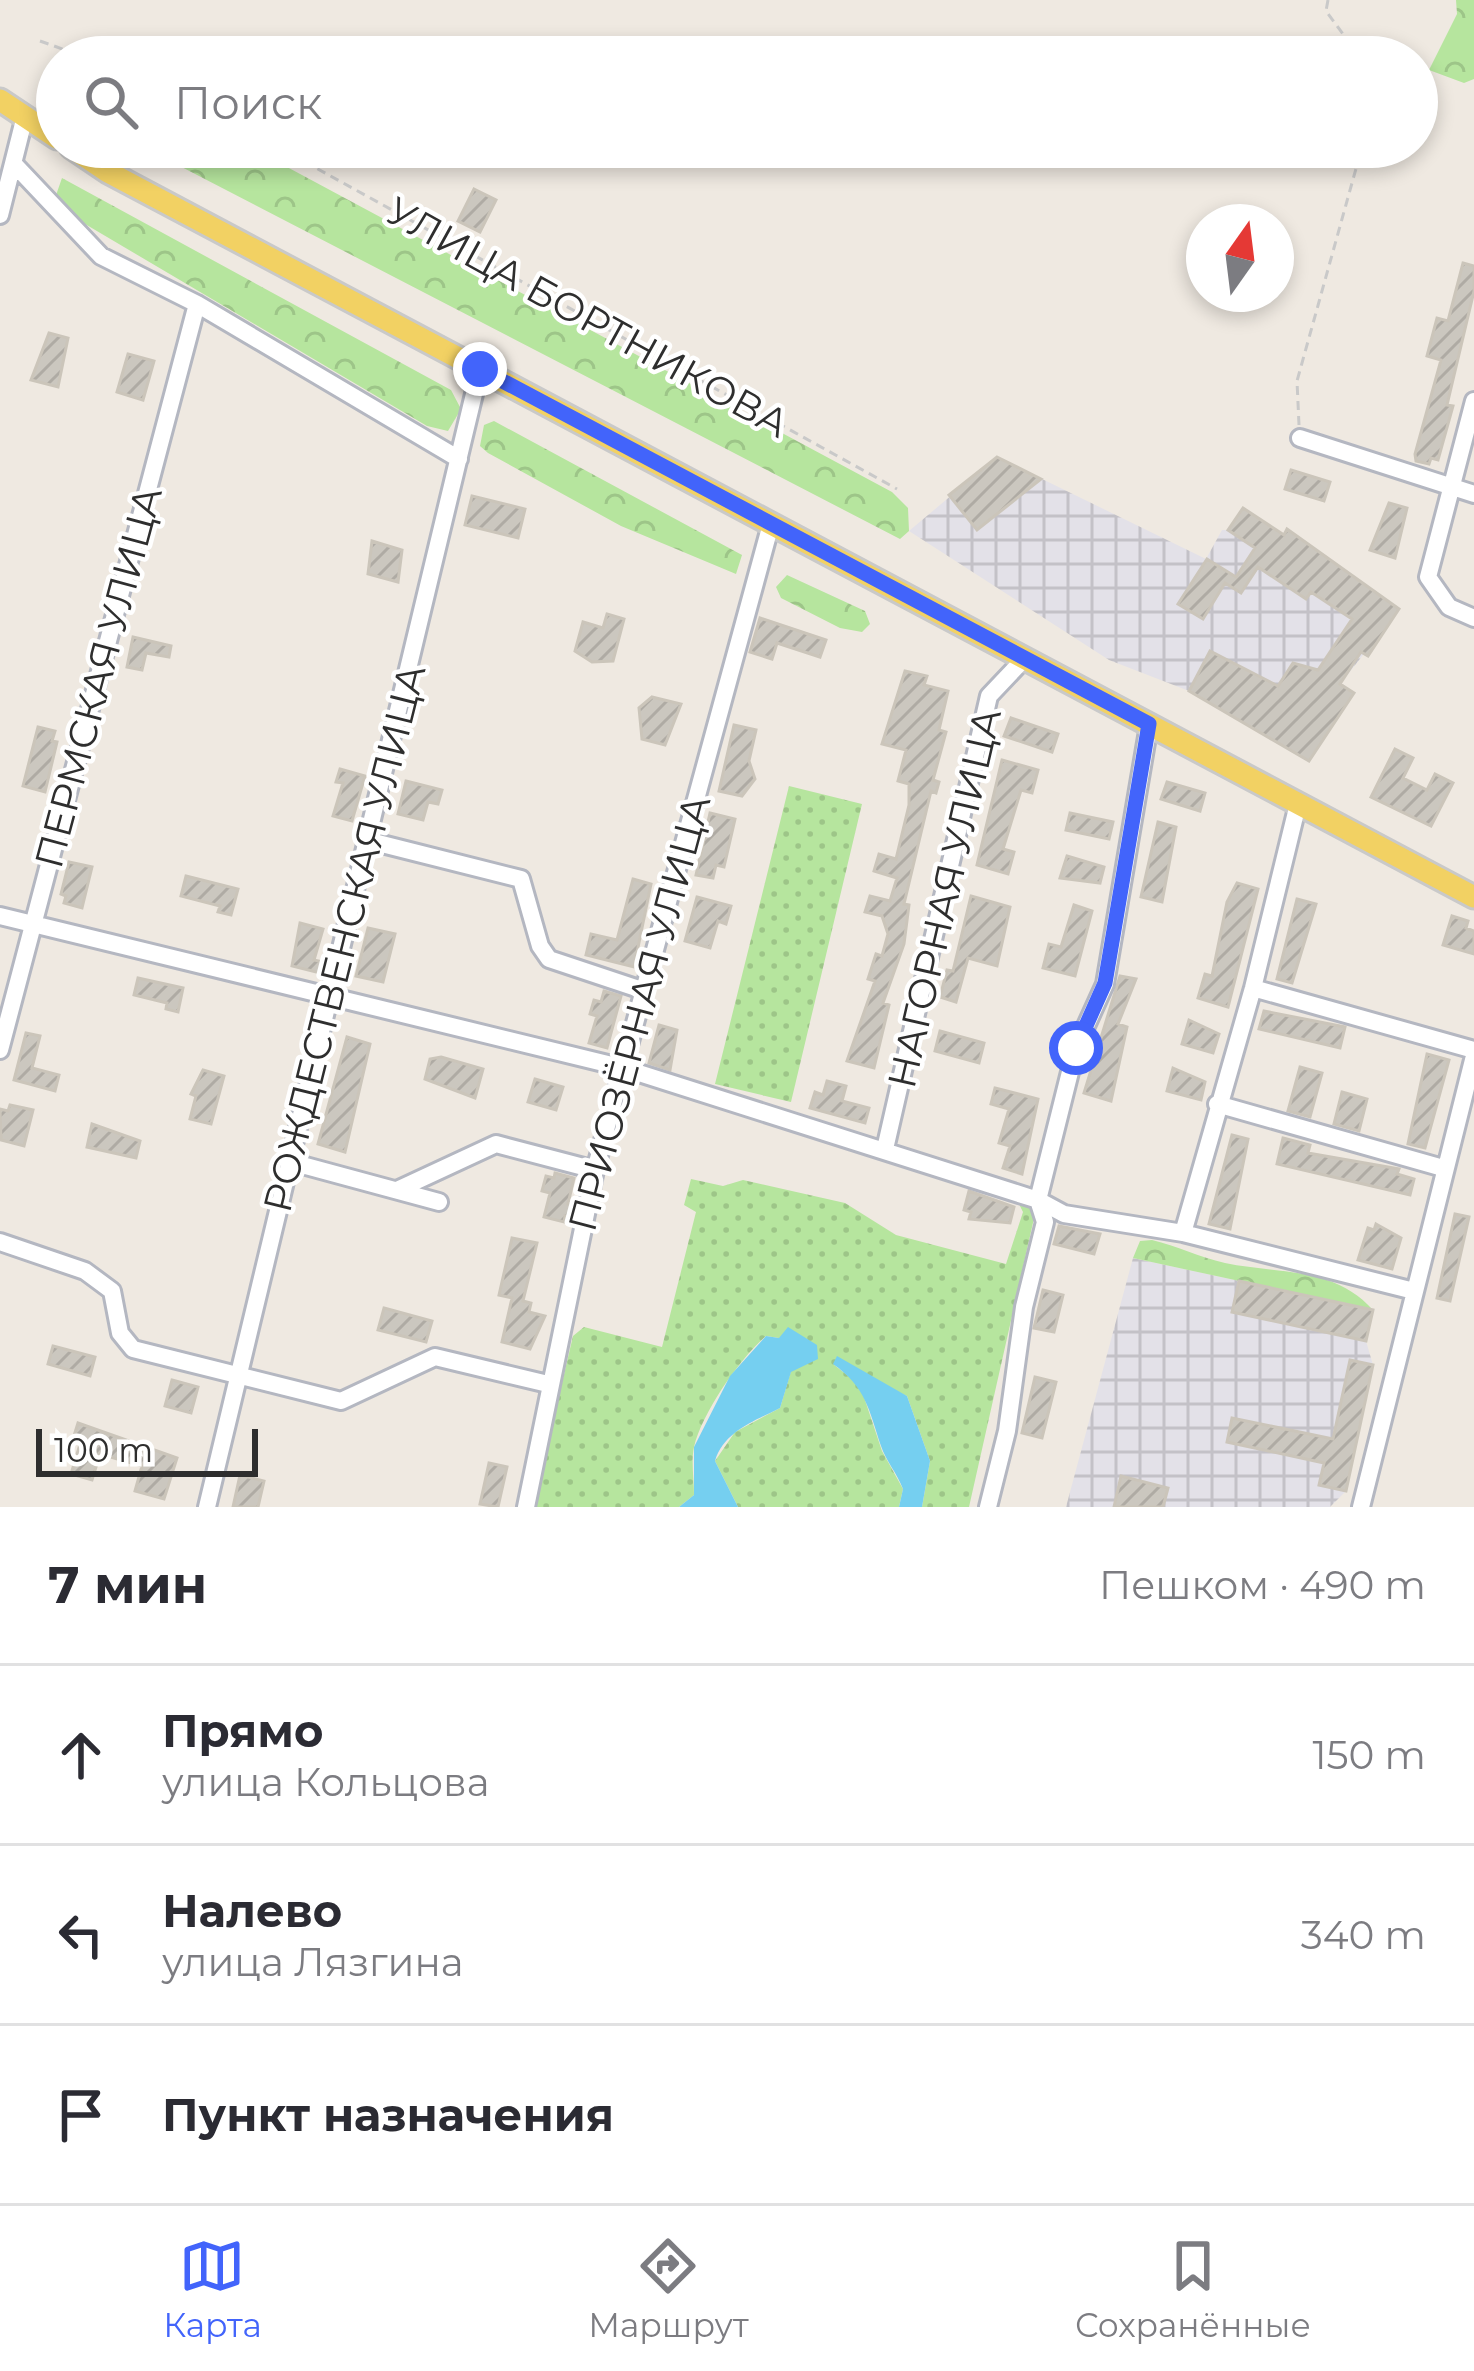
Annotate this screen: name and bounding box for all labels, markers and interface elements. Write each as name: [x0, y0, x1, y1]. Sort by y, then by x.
search box: [36, 36, 1438, 168]
icon: search: [78, 69, 144, 135]
text: Поиск: [174, 75, 322, 130]
street label: УЛИЦА БОРТНИКОВА: [379, 186, 797, 448]
north arrow: [1186, 204, 1294, 312]
route end: [453, 342, 507, 396]
street label: ПЕРМСКАЯ УЛИЦА: [24, 481, 172, 873]
street label: РОЖДЕСТВЕНСКАЯ УЛИЦА: [253, 659, 435, 1217]
street label: НАГОРНАЯ УЛИЦА: [877, 703, 1011, 1093]
street label: ПРИОЗЁРНАЯ УЛИЦА: [558, 790, 720, 1236]
route start: [1049, 1021, 1103, 1075]
scale bar: [36, 1423, 258, 1476]
text: 100 m: [54, 1430, 153, 1470]
text: 7 мин: [48, 1554, 207, 1616]
text: Пешком · 490 m: [1099, 1561, 1426, 1609]
text: Прямо: [162, 1703, 323, 1758]
icon: ahead: [48, 1722, 114, 1788]
text: 150 m: [1312, 1731, 1426, 1779]
text: улица Кольцова: [162, 1758, 489, 1806]
text: Налево: [162, 1883, 342, 1938]
icon: left: [48, 1902, 114, 1968]
text: 340 m: [1301, 1911, 1426, 1959]
text: улица Лязгина: [162, 1938, 463, 1986]
icon: arrive: [48, 2082, 114, 2148]
text: Пункт назначения: [162, 2087, 614, 2142]
tab: Карта: [163, 2233, 262, 2345]
tab: Маршрут: [588, 2233, 749, 2345]
tab: Сохранённые: [1075, 2233, 1311, 2345]

